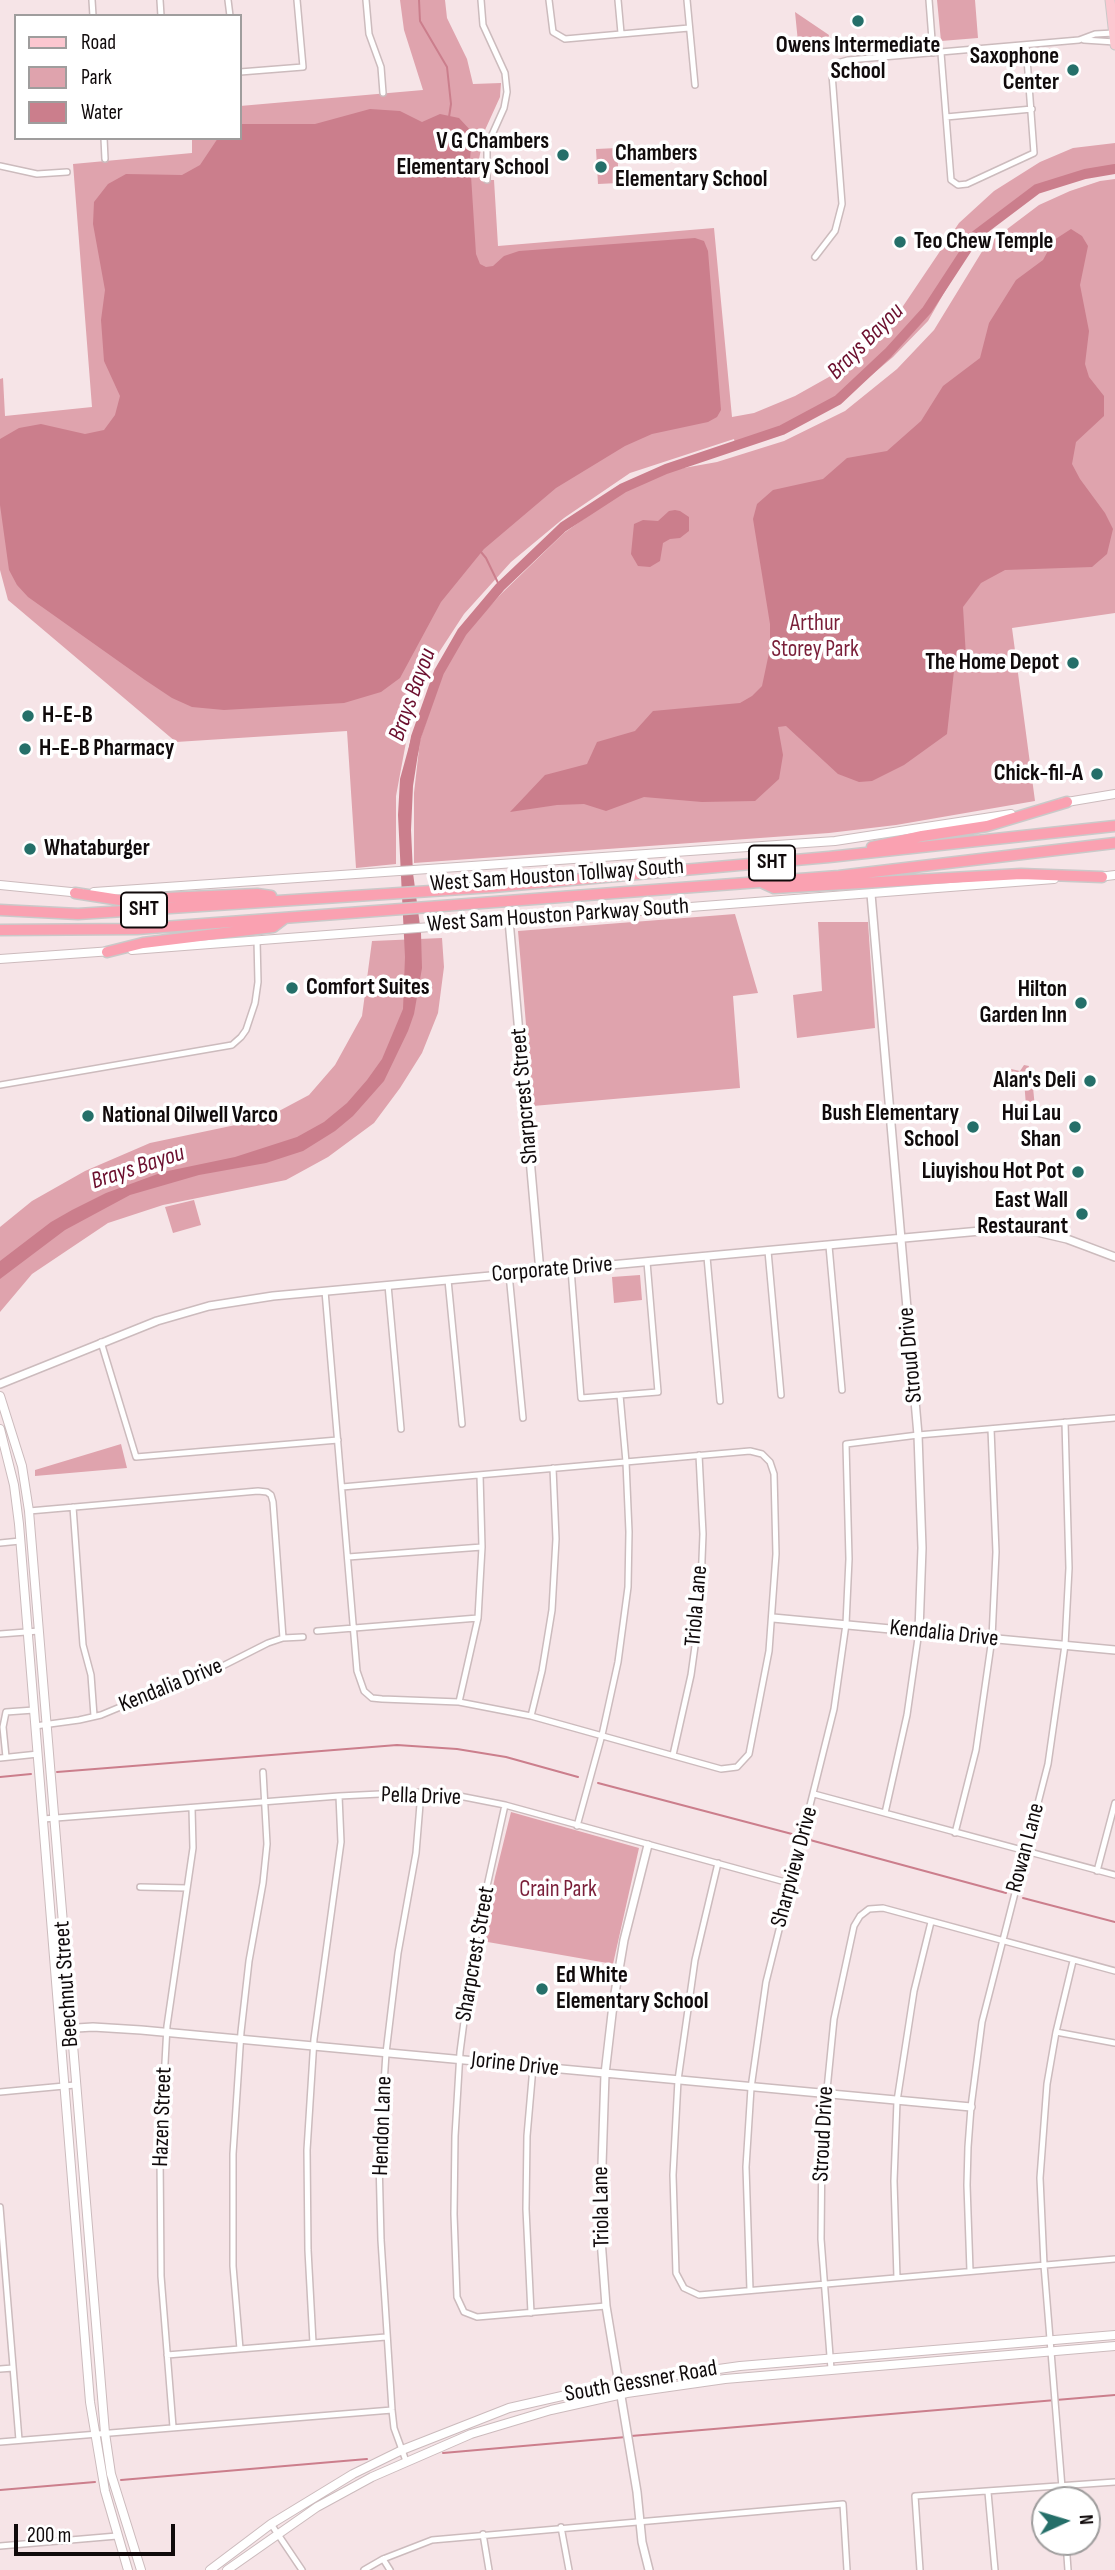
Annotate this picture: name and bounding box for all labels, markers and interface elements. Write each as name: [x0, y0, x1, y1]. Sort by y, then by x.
marker: Owens Intermediate School: [850, 13, 866, 29]
legend: [14, 14, 242, 140]
text: Road: [81, 30, 116, 55]
place label: Owens Intermediate School: [776, 32, 940, 86]
place label: Saxophone Center: [970, 43, 1059, 97]
marker: Saxophone Center: [1065, 62, 1081, 78]
text: Park: [81, 65, 112, 90]
text: Water: [81, 100, 123, 125]
place label: V G Chambers Elementary School: [397, 128, 549, 182]
place label: Chambers Elementary School: [615, 140, 767, 194]
marker: V G Chambers Elementary School: [555, 147, 571, 163]
marker: Chambers Elementary School: [593, 159, 609, 175]
place label: Teo Chew Temple: [914, 228, 1053, 256]
marker: Teo Chew Temple: [892, 234, 908, 250]
water label: Brays Bayou: [822, 298, 910, 386]
park label: Arthur Storey Park: [771, 610, 859, 664]
water label: Brays Bayou: [383, 645, 443, 745]
place label: The Home Depot: [925, 649, 1059, 677]
marker: The Home Depot: [1065, 655, 1081, 671]
place label: H-E-B: [42, 702, 93, 730]
marker: H-E-B: [20, 708, 36, 724]
place label: H-E-B Pharmacy: [39, 735, 174, 763]
marker: H-E-B Pharmacy: [17, 741, 33, 757]
place label: Chick-fil-A: [994, 760, 1083, 788]
marker: Chick-fil-A: [1089, 766, 1105, 782]
place label: Whataburger: [44, 835, 150, 863]
marker: Whataburger: [22, 841, 38, 857]
road number: SHT: [749, 846, 795, 880]
street label: West Sam Houston Tollway South: [429, 853, 685, 899]
road number: SHT: [121, 892, 167, 928]
street label: West Sam Houston Parkway South: [426, 893, 690, 939]
place label: Comfort Suites: [306, 974, 430, 1002]
place label: Hilton Garden Inn: [980, 976, 1067, 1030]
marker: Comfort Suites: [284, 980, 300, 996]
marker: Hilton Garden Inn: [1073, 995, 1089, 1011]
street label: Sharpcrest Street: [505, 1027, 545, 1165]
place label: Alan's Deli: [993, 1067, 1076, 1095]
marker: Alan's Deli: [1082, 1073, 1098, 1089]
place label: Bush Elementary School: [822, 1100, 959, 1154]
place label: Hui Lau Shan: [1002, 1100, 1061, 1154]
place label: National Oilwell Varco: [102, 1102, 278, 1130]
marker: National Oilwell Varco: [80, 1108, 96, 1124]
marker: Bush Elementary School: [965, 1119, 981, 1135]
marker: Hui Lau Shan: [1067, 1119, 1083, 1135]
water label: Brays Bayou: [88, 1139, 188, 1197]
place label: Liuyishou Hot Pot: [922, 1158, 1064, 1186]
marker: Liuyishou Hot Pot: [1070, 1164, 1086, 1180]
place label: East Wall Restaurant: [977, 1187, 1068, 1241]
marker: East Wall Restaurant: [1074, 1206, 1090, 1222]
street label: Corporate Drive: [490, 1251, 614, 1289]
street label: Stroud Drive: [893, 1306, 929, 1404]
street label: Triola Lane: [680, 1564, 714, 1648]
street label: Kendalia Drive: [888, 1615, 1000, 1653]
street label: Kendalia Drive: [115, 1653, 227, 1719]
street label: Pella Drive: [380, 1782, 462, 1812]
street label: Rowan Lane: [1001, 1800, 1051, 1896]
street label: Sharpview Drive: [766, 1804, 824, 1930]
park label: Crain Park: [519, 1876, 597, 1904]
street label: Sharpcrest Street: [451, 1884, 501, 2024]
street label: Beechnut Street: [49, 1920, 85, 2048]
place label: Ed White Elementary School: [556, 1962, 708, 2016]
marker: Ed White Elementary School: [534, 1981, 550, 1997]
street label: Jorine Drive: [470, 2047, 560, 2083]
street label: Hazen Street: [147, 2067, 179, 2167]
street label: Hendon Lane: [367, 2076, 399, 2176]
street label: Stroud Drive: [808, 2086, 840, 2182]
street label: Triola Lane: [587, 2166, 617, 2248]
street label: South Gessner Road: [563, 2355, 719, 2409]
north arrow: [1031, 2486, 1101, 2556]
scale bar: [18, 2510, 178, 2554]
text: N: [1074, 2514, 1097, 2526]
text: 200 m: [27, 2523, 71, 2548]

